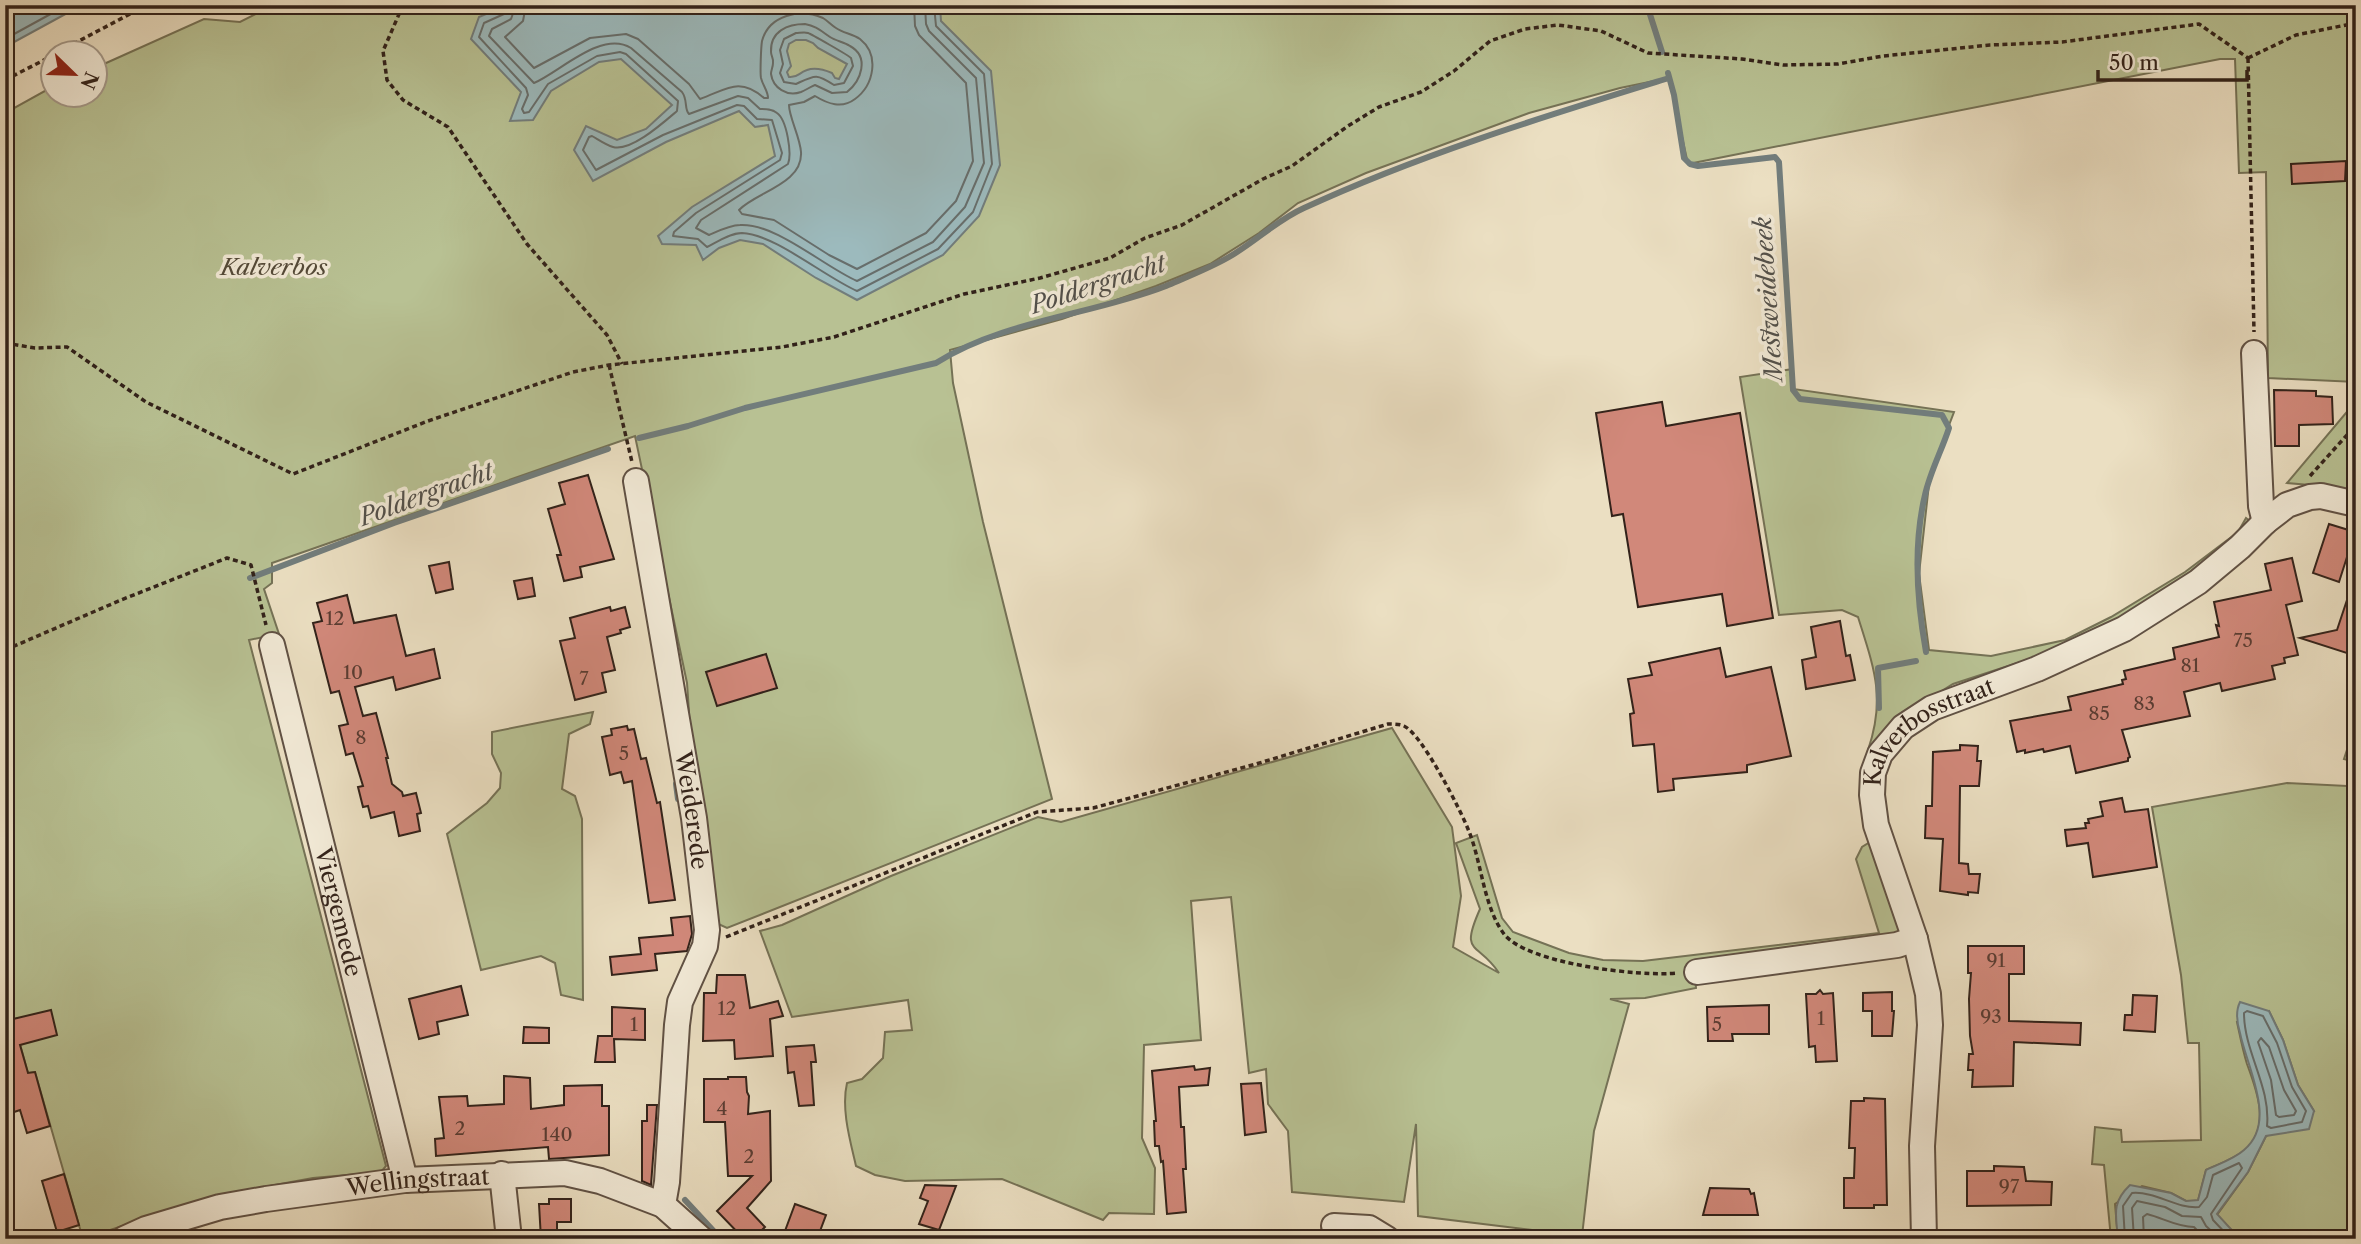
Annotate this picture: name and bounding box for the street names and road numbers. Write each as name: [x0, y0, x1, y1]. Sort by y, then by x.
street label: Kalverbosstraat: [1858, 672, 1998, 787]
street label: Weiderede: [669, 748, 714, 871]
street label: Viergemede: [309, 843, 368, 979]
street label: Wellingstraat: [344, 1162, 490, 1202]

